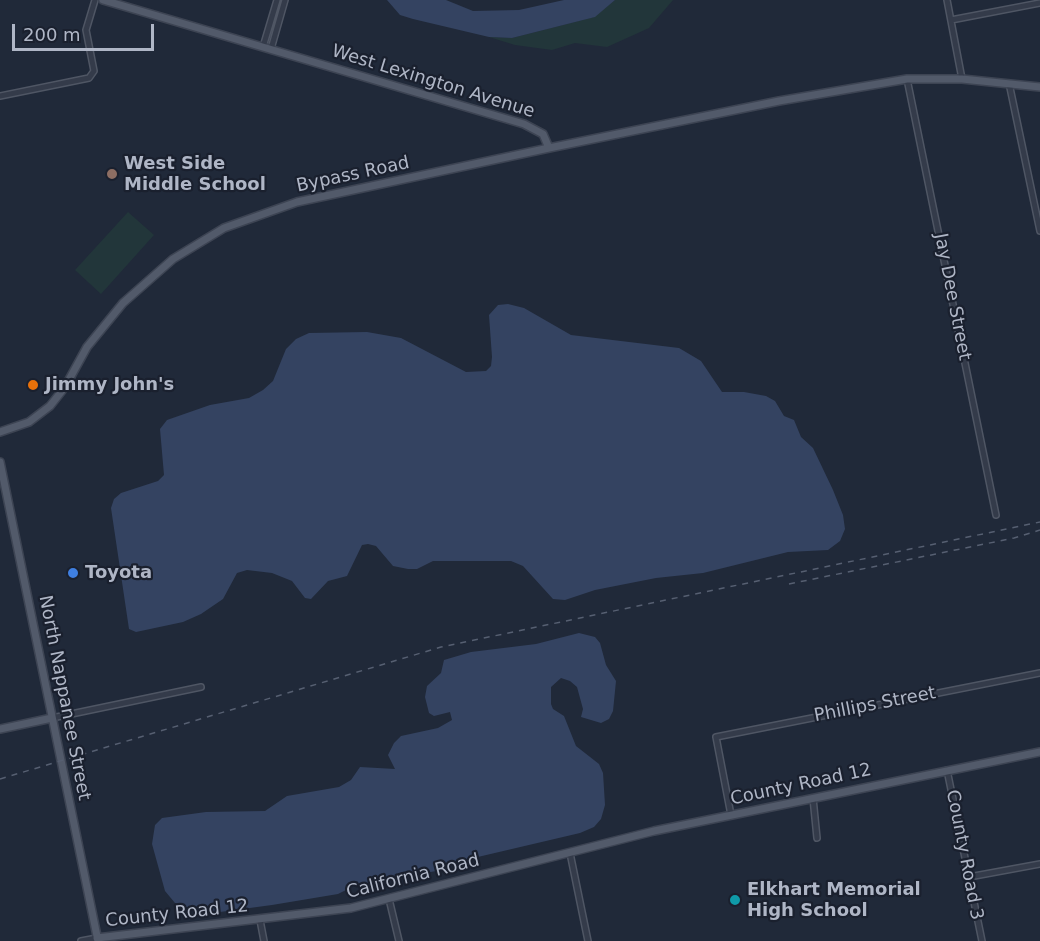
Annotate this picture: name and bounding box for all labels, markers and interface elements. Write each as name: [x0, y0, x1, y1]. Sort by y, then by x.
scale bar: [15, 12, 158, 50]
text: 200 m: [23, 24, 81, 45]
street label: West Lexington Avenue: [329, 41, 537, 123]
street label: Bypass Road: [294, 152, 412, 198]
place label: West Side Middle School: [124, 153, 266, 195]
marker: West Side Middle School: [105, 167, 119, 181]
street label: Jay Dee Street: [929, 232, 975, 362]
place label: Jimmy John's: [45, 374, 174, 396]
marker: Jimmy John's: [26, 378, 40, 392]
place label: Toyota: [85, 562, 152, 584]
marker: Toyota: [66, 566, 80, 580]
street label: North Nappanee Street: [34, 594, 94, 802]
street label: Phillips Street: [812, 683, 938, 727]
street label: County Road 12: [729, 760, 873, 810]
street label: County Road 3: [941, 788, 987, 922]
street label: California Road: [344, 850, 482, 904]
place label: Elkhart Memorial High School: [747, 879, 921, 922]
marker: Elkhart Memorial High School: [728, 893, 742, 907]
street label: County Road 12: [104, 896, 250, 932]

